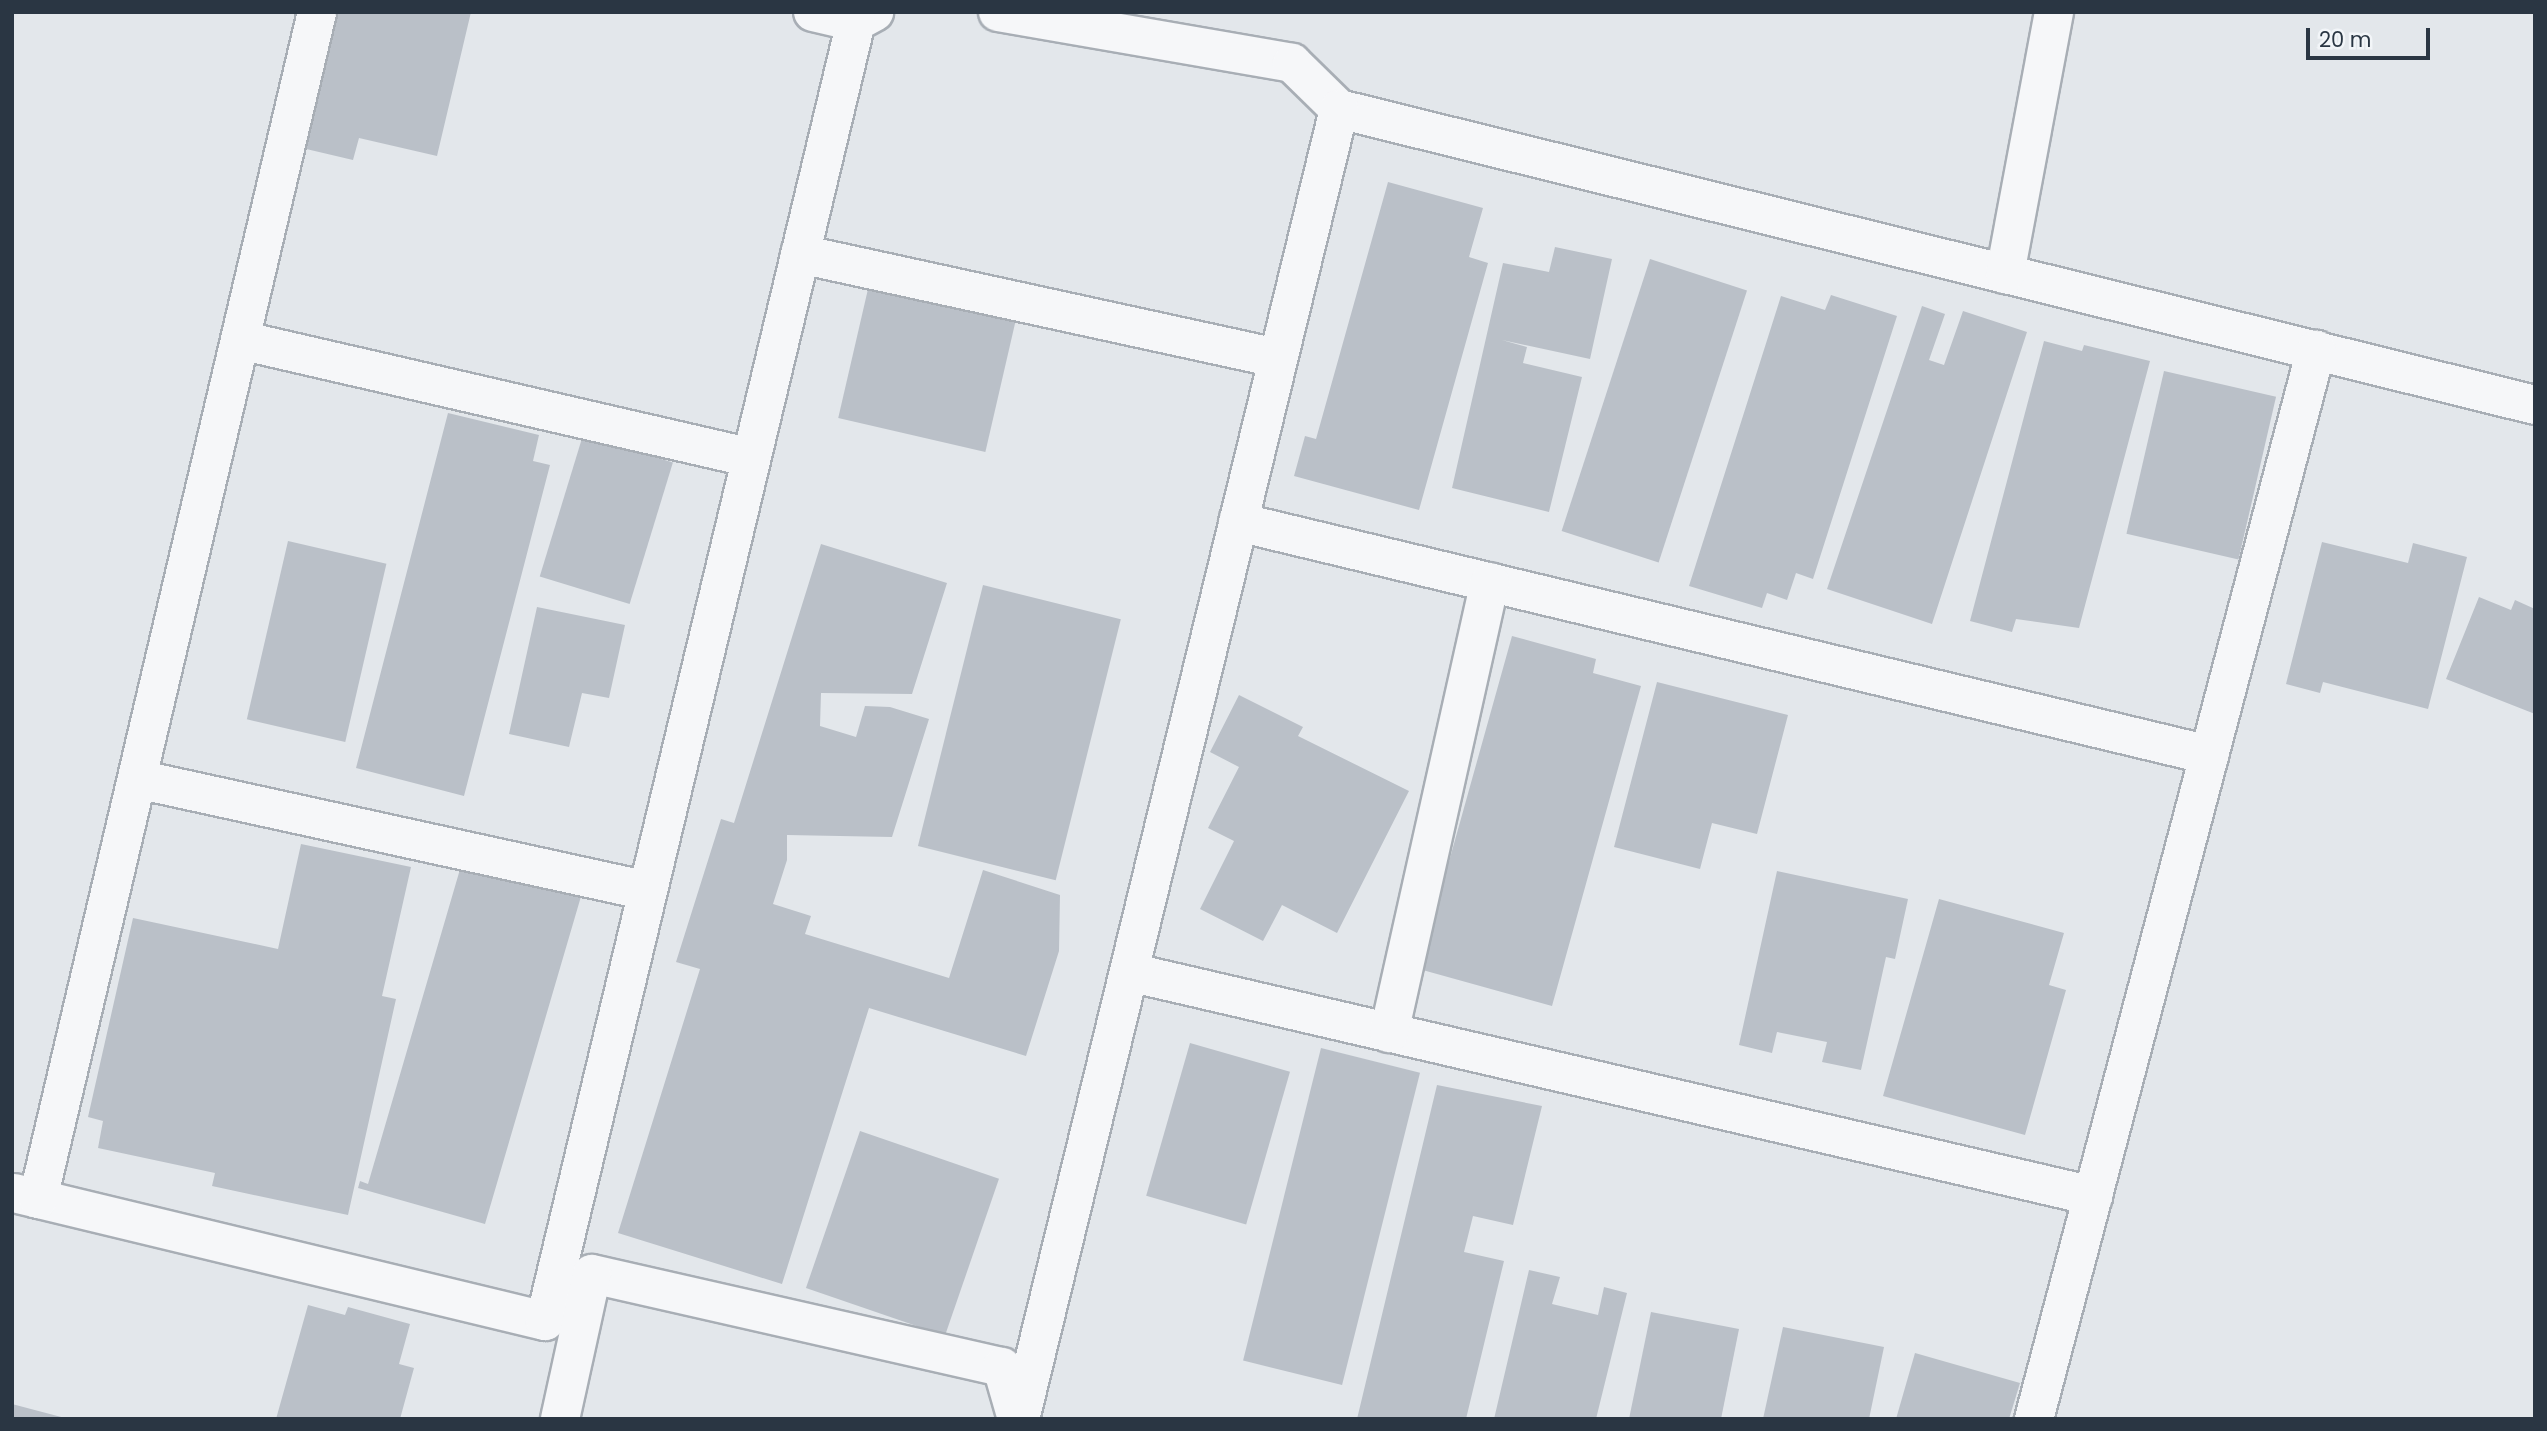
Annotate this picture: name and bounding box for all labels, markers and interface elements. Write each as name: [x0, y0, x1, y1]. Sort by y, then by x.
scale bar: [2309, 14, 2433, 58]
text: 20 m: [2319, 25, 2372, 54]

